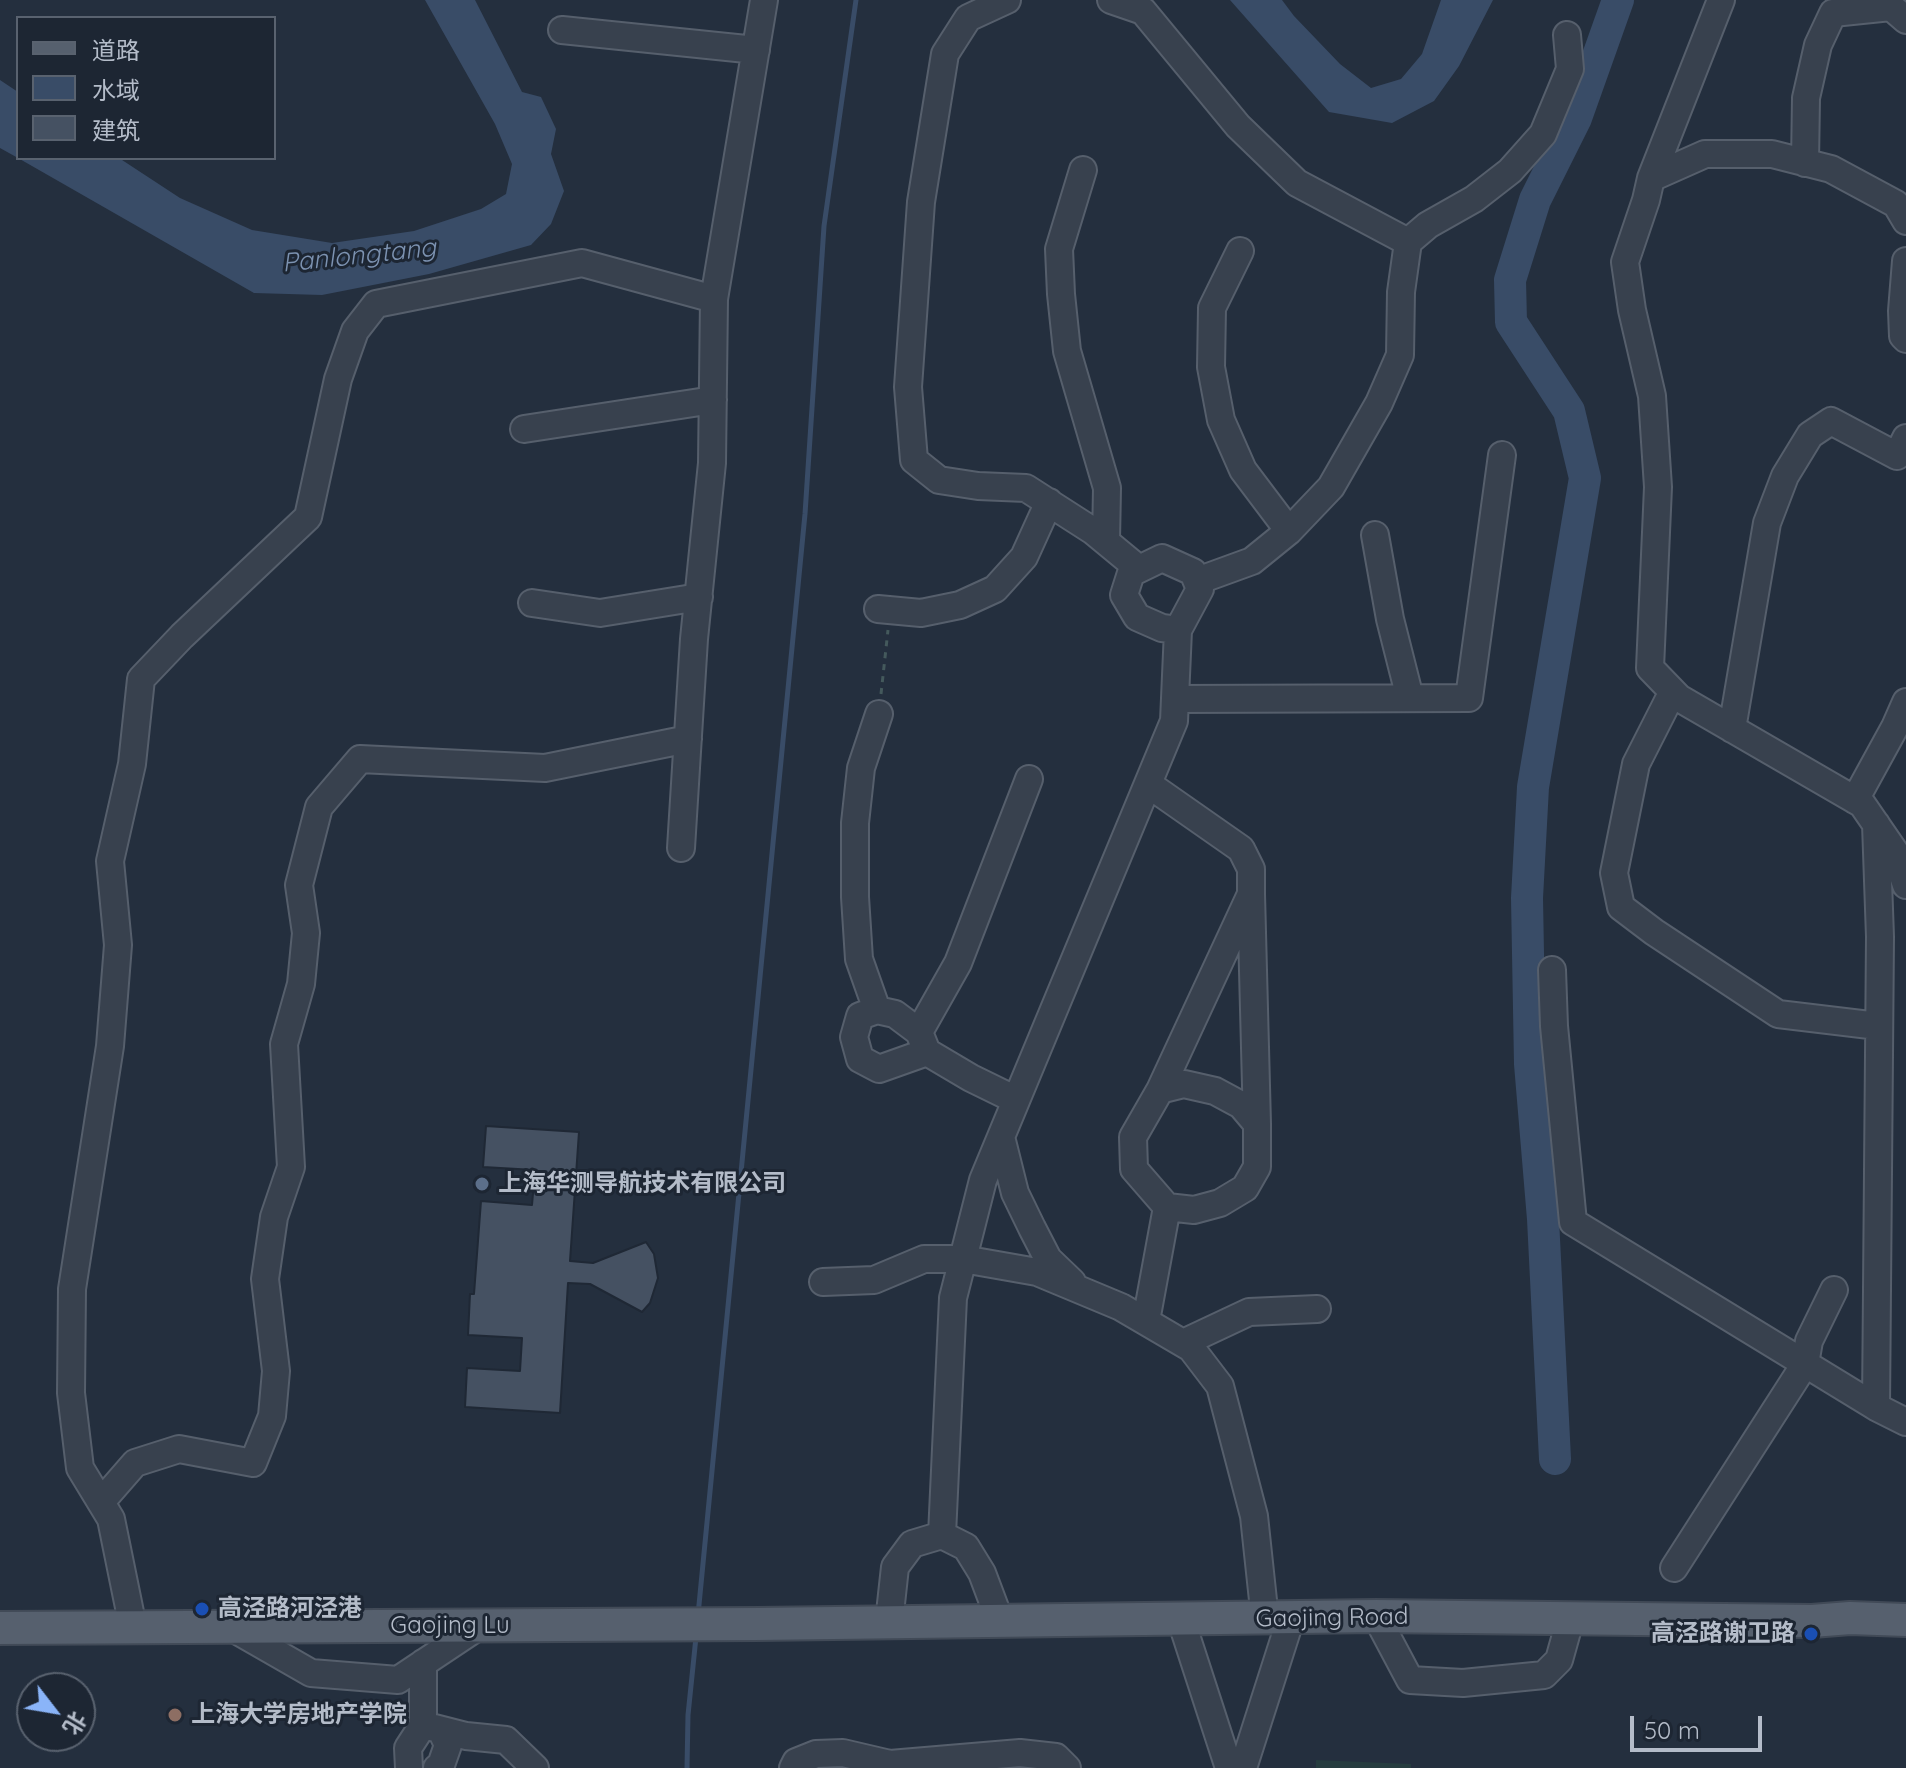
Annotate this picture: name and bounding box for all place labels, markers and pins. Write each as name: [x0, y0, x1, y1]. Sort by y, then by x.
place label: 上海华测导航技术有限公司: [498, 1170, 786, 1198]
marker: 上海华测导航技术有限公司: [473, 1175, 491, 1193]
place label: 高泾路河泾港: [218, 1595, 362, 1623]
marker: 高泾路河泾港: [193, 1600, 211, 1618]
place label: 高泾路谢卫路: [1651, 1620, 1795, 1648]
marker: 高泾路谢卫路: [1802, 1625, 1820, 1643]
place label: 上海大学房地产学院: [191, 1701, 407, 1729]
marker: 上海大学房地产学院: [166, 1706, 184, 1724]

